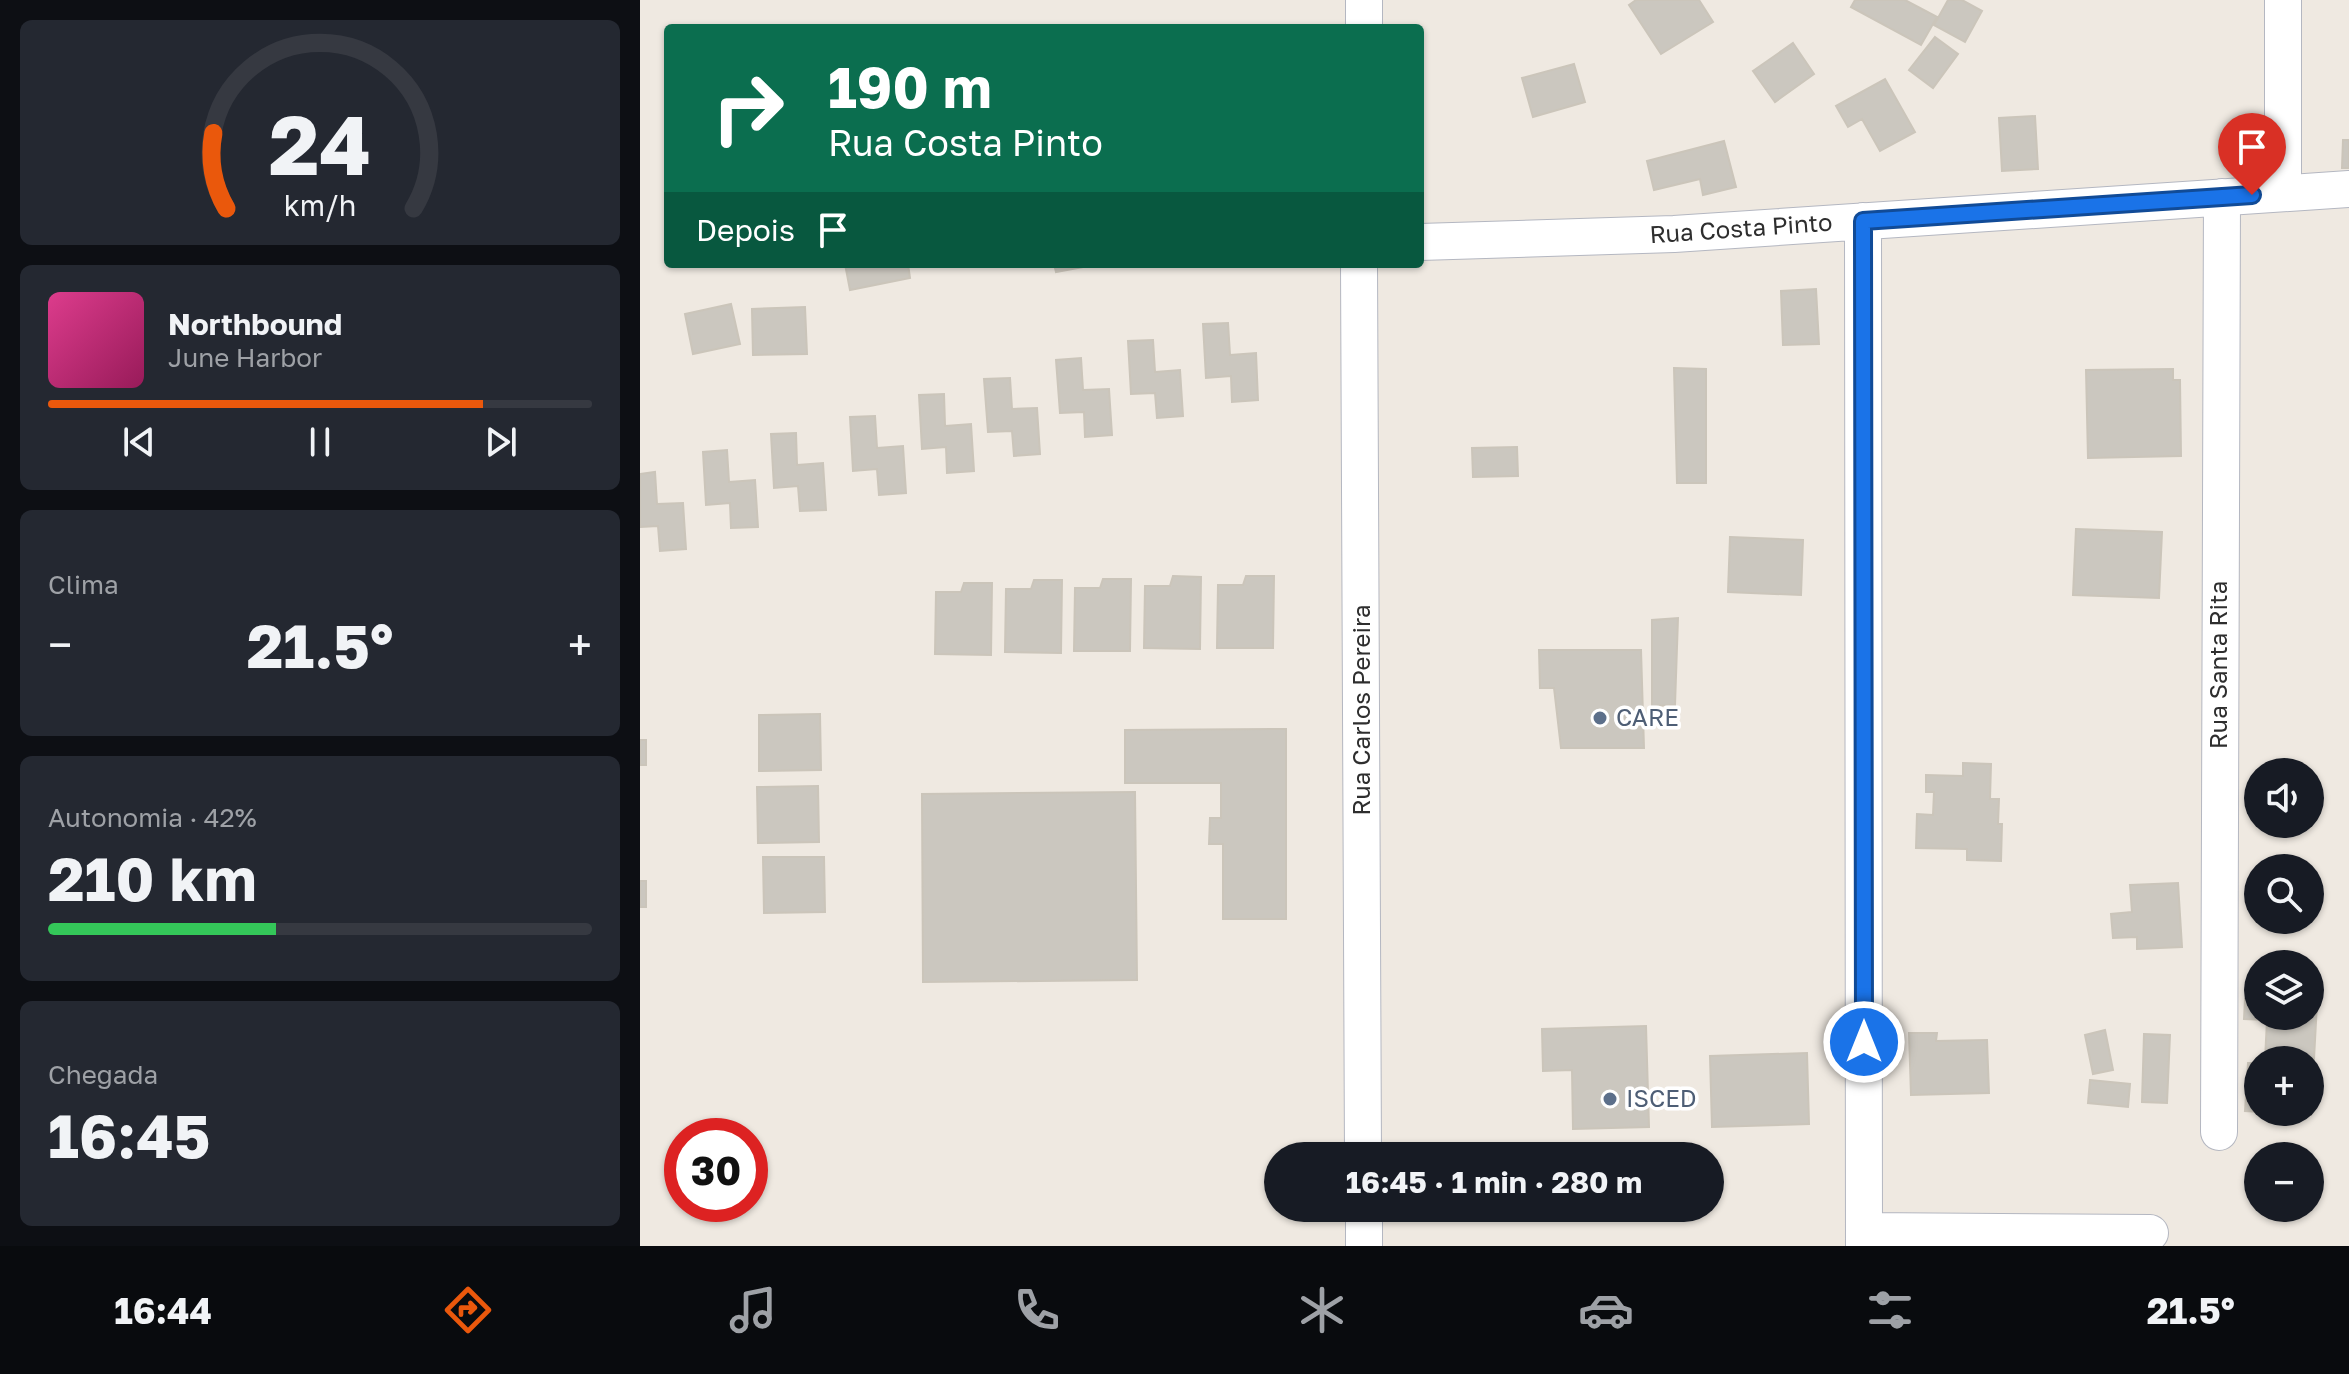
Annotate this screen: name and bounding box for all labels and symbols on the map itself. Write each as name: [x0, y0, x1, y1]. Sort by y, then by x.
pin: [2218, 113, 2286, 195]
street label: Rua Costa Pinto: [1649, 207, 1833, 248]
street label: Rua Santa Rita: [2203, 581, 2232, 749]
street label: Rua Carlos Pereira: [1346, 604, 1375, 816]
place label: CARE: [1616, 702, 1679, 731]
marker: CARE: [1591, 709, 1609, 727]
position arrow: [1822, 1000, 1906, 1084]
place label: ISCED: [1626, 1083, 1697, 1112]
marker: ISCED: [1601, 1090, 1619, 1108]
speed limit sign: 30: [664, 1118, 768, 1222]

